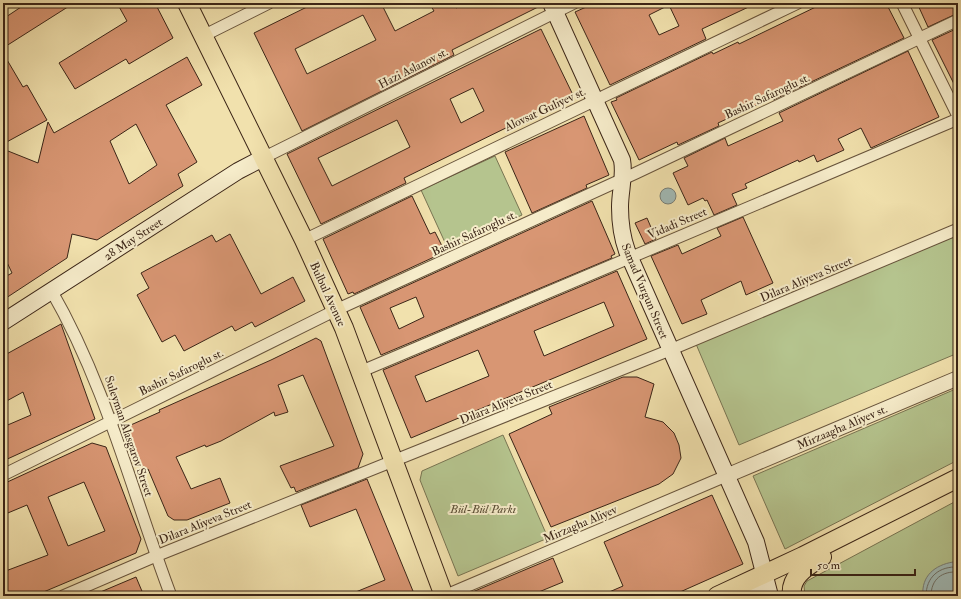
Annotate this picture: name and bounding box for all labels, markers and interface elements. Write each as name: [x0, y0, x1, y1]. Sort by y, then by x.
street label: Hazi Aslanov st.: [376, 45, 450, 92]
street label: Bashir Safaroglu st.: [722, 70, 812, 123]
street label: Alovsat Guliyev st.: [501, 84, 588, 135]
street label: Vidadi Street: [645, 204, 709, 243]
street label: Bashir Safaroglu st.: [429, 207, 519, 260]
street label: 28 May Street: [101, 215, 166, 264]
street label: Samad Vurgun Street: [618, 241, 671, 341]
street label: Dilara Aliyeva Street: [758, 253, 855, 306]
street label: Bulbul Avenue: [306, 260, 349, 329]
street label: Bashir Safaroglu st.: [137, 346, 226, 399]
street label: Suleyman Alasgarov Street: [101, 374, 156, 498]
street label: Dilara Aliyeva Street: [458, 377, 555, 428]
street label: Mirzaagha Aliyev st.: [795, 402, 890, 453]
street label: Dilara Aliyeva Street: [157, 497, 254, 548]
park label: Bül-Bül Parkı: [449, 502, 516, 517]
street label: Mirzagha Aliyev: [541, 502, 620, 547]
scale bar: [811, 551, 915, 577]
text: 50 m: [817, 558, 841, 573]

